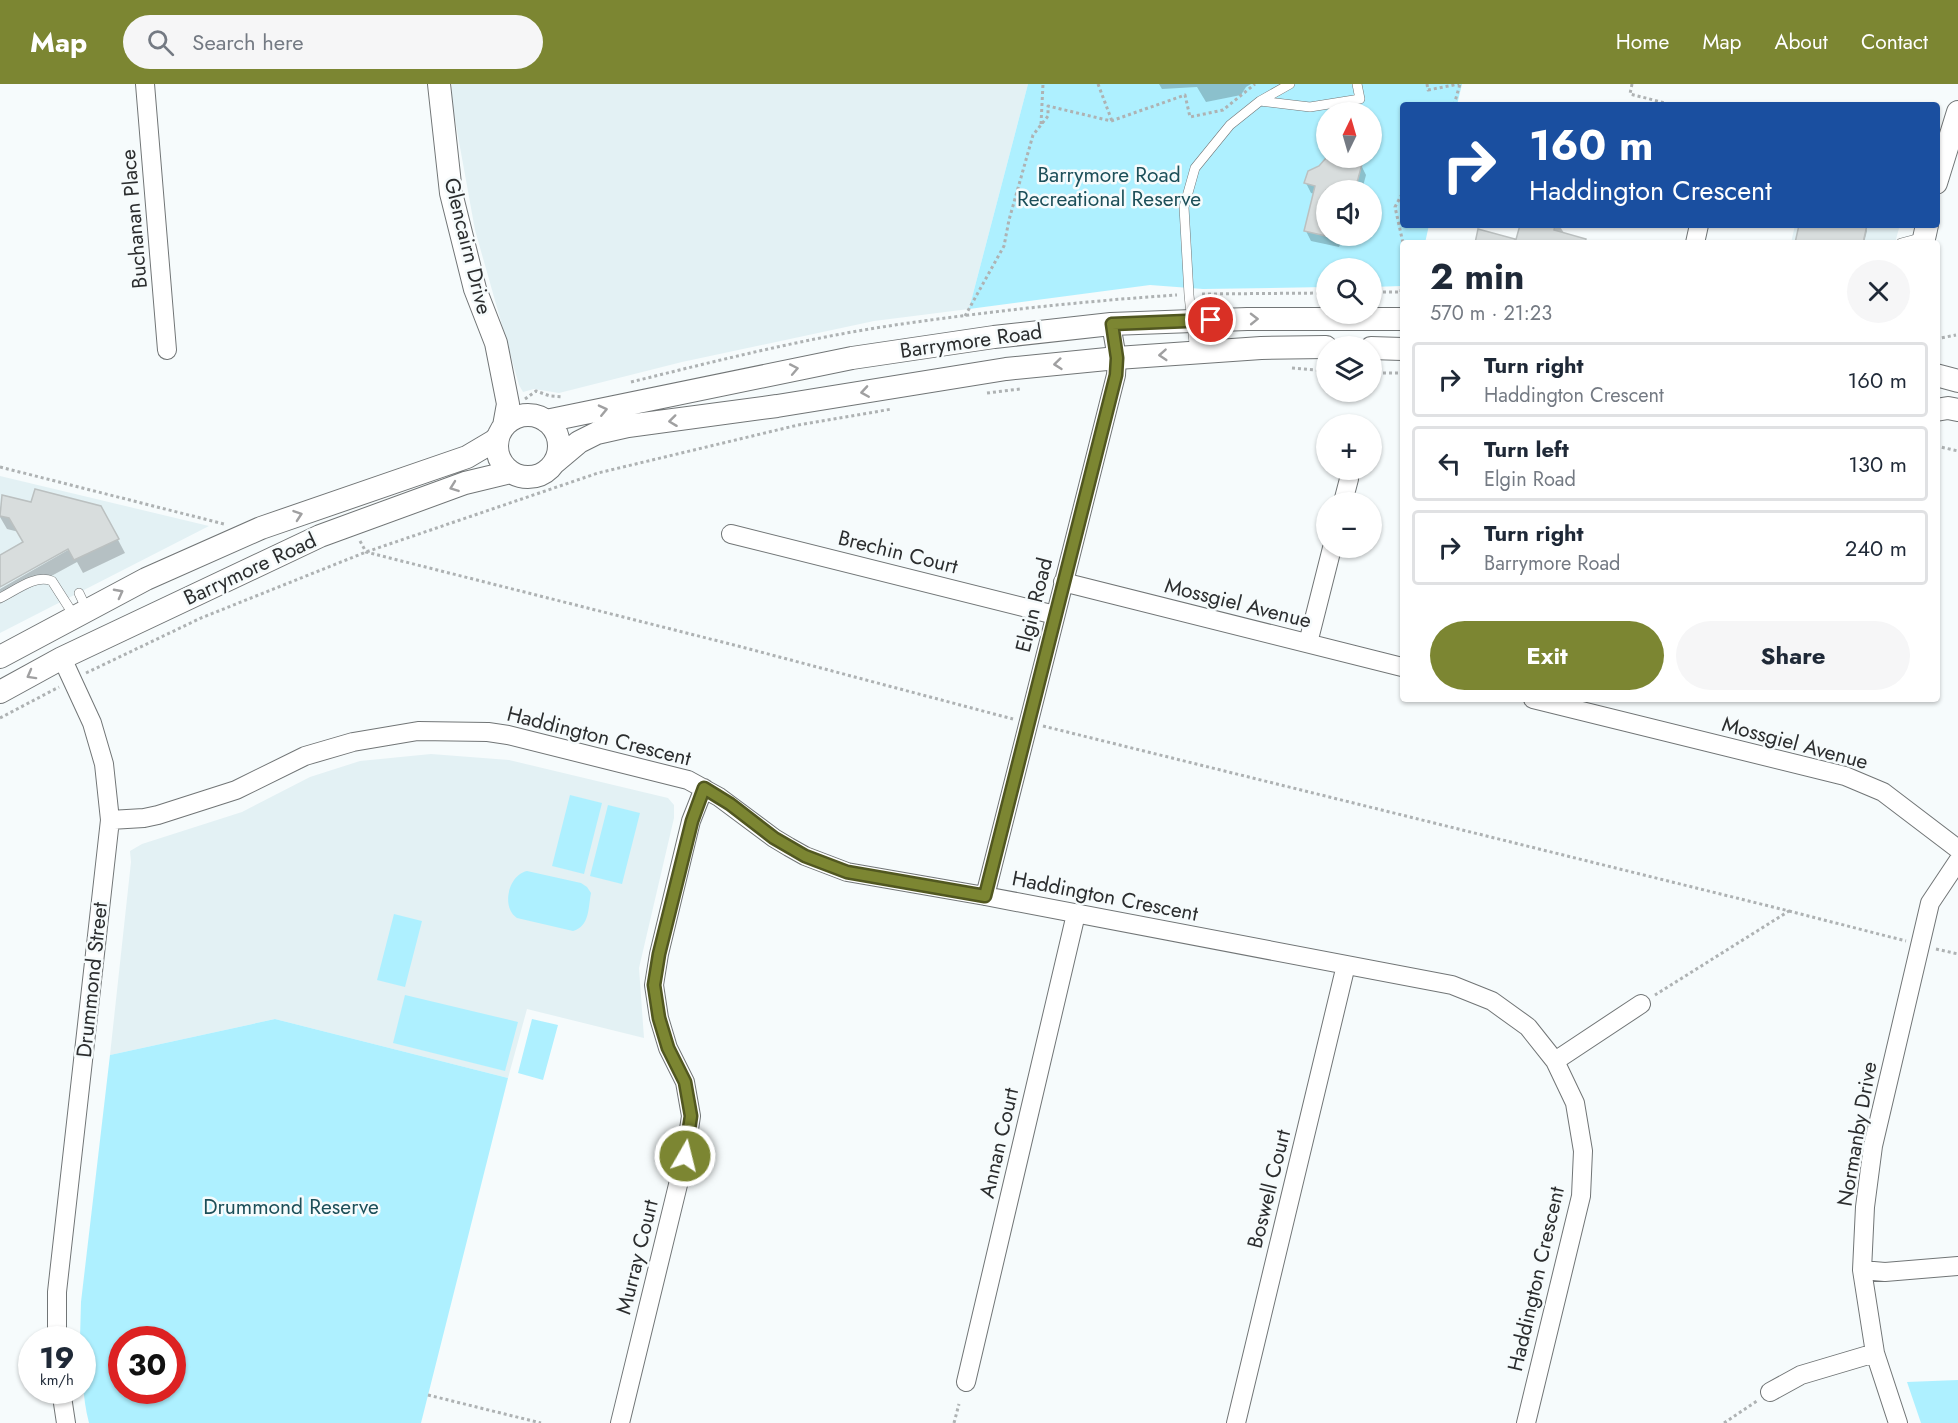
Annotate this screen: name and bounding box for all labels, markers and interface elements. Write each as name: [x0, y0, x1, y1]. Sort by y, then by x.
search box: [123, 15, 543, 69]
text: Map: [30, 22, 87, 63]
icon: search: [144, 26, 177, 59]
text: Search here: [192, 26, 304, 58]
text: Home: [1616, 27, 1669, 57]
text: Map: [1702, 27, 1742, 57]
text: About: [1775, 27, 1828, 57]
text: Contact: [1861, 27, 1928, 57]
north arrow: [1316, 102, 1382, 168]
map controls: [1316, 102, 1382, 558]
text: 160 m: [1529, 115, 1653, 176]
icon: right: [1430, 126, 1508, 204]
street label: Buchanan Place: [113, 148, 155, 290]
park label: Barrymore Road Recreational Reserve: [1017, 160, 1201, 214]
text: Haddington Crescent: [1529, 171, 1772, 210]
street label: Glencairn Drive: [437, 175, 500, 318]
button: sound: [1316, 180, 1382, 246]
text: 2 min: [1430, 250, 1525, 302]
button: search: [1316, 258, 1382, 324]
button: close: [1847, 260, 1910, 323]
pin: [1185, 294, 1236, 345]
text: 570 m · 21:23: [1430, 299, 1552, 328]
icon: arrive: [1194, 303, 1227, 336]
one-way arrow: [1249, 313, 1258, 325]
street label: Barrymore Road: [898, 316, 1044, 366]
button: layers: [1316, 336, 1382, 402]
one-way arrow: [1158, 348, 1167, 361]
text: Turn right: [1484, 349, 1584, 381]
one-way arrow: [1054, 357, 1063, 370]
one-way arrow: [789, 363, 799, 376]
icon: right: [1433, 363, 1466, 396]
text: 160 m: [1847, 364, 1907, 396]
text: Haddington Crescent: [1484, 381, 1664, 410]
one-way arrow: [861, 385, 870, 397]
one-way arrow: [598, 404, 608, 417]
one-way arrow: [668, 414, 677, 427]
button: +: [1316, 414, 1382, 480]
text: Turn left: [1484, 433, 1569, 465]
icon: left: [1433, 447, 1466, 480]
text: 130 m: [1848, 448, 1907, 480]
text: Elgin Road: [1484, 465, 1576, 494]
one-way arrow: [449, 480, 460, 493]
button: −: [1316, 492, 1382, 558]
one-way arrow: [292, 510, 303, 523]
text: Turn right: [1484, 517, 1584, 549]
street label: Brechin Court: [835, 523, 961, 581]
street label: Barrymore Road: [179, 525, 321, 613]
icon: right: [1433, 531, 1466, 564]
text: 240 m: [1845, 532, 1907, 564]
text: Barrymore Road: [1484, 549, 1620, 578]
street label: Elgin Road: [1008, 555, 1060, 655]
street label: Mossgiel Avenue: [1162, 570, 1315, 636]
one-way arrow: [113, 589, 123, 600]
button: Exit: [1430, 621, 1664, 690]
button: Share: [1676, 621, 1910, 690]
one-way arrow: [27, 668, 37, 679]
street label: Haddington Crescent: [504, 699, 694, 773]
street label: Mossgiel Avenue: [1719, 709, 1872, 777]
street label: Haddington Crescent: [1009, 863, 1201, 929]
street label: Drummond Street: [69, 901, 115, 1059]
street label: Normanby Drive: [1830, 1059, 1885, 1209]
street label: Annan Court: [972, 1085, 1026, 1201]
position arrow: [653, 1124, 717, 1188]
street label: Boswell Court: [1240, 1126, 1298, 1252]
street label: Haddington Crescent: [1500, 1184, 1572, 1374]
park label: Drummond Reserve: [203, 1192, 379, 1222]
street label: Murray Court: [608, 1197, 666, 1317]
speed limit sign: 30: [108, 1326, 186, 1404]
text: 19: [39, 1336, 75, 1379]
text: km/h: [40, 1369, 74, 1391]

